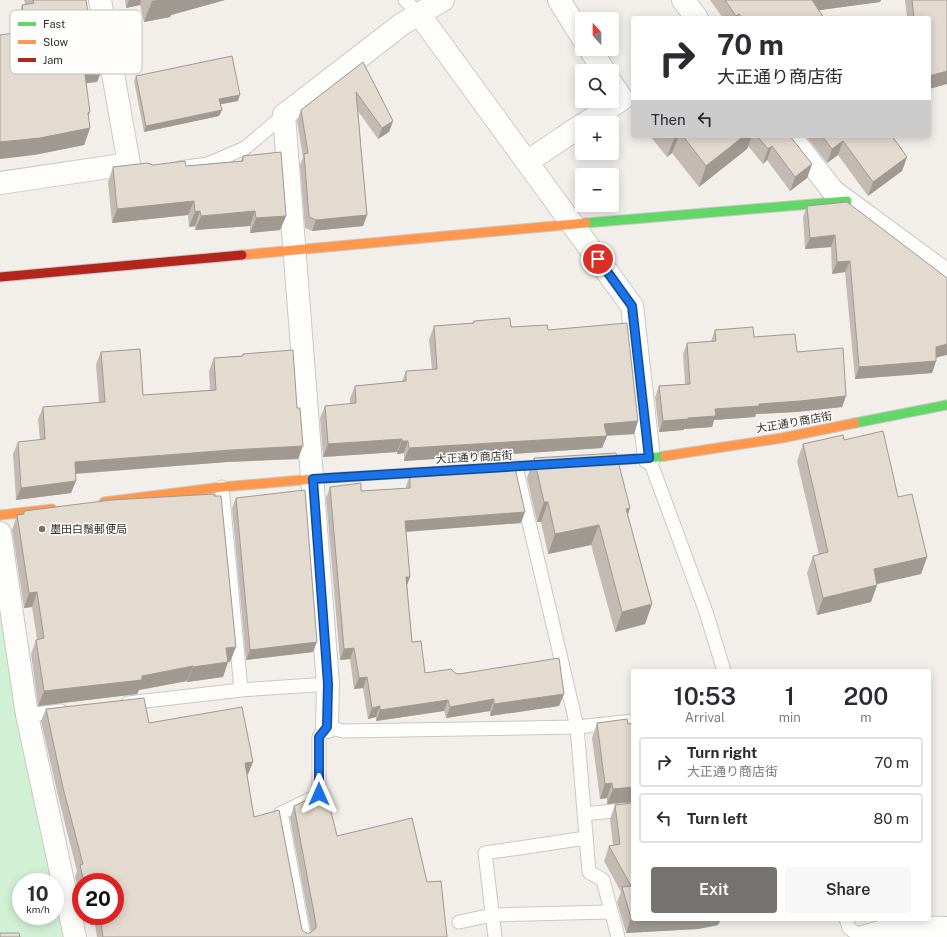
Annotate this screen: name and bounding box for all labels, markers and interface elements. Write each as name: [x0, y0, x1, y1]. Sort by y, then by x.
legend: [10, 10, 142, 74]
north arrow: [575, 12, 619, 56]
map controls: [575, 12, 619, 212]
text: Fast: [43, 18, 65, 30]
text: 70 m: [717, 28, 784, 61]
icon: right: [651, 32, 703, 84]
text: Slow: [43, 36, 69, 48]
text: Jam: [43, 54, 63, 66]
button: search: [575, 64, 619, 108]
text: 大正通り商店街: [717, 66, 843, 87]
icon: left: [694, 108, 716, 130]
text: Then: [651, 111, 686, 128]
button: +: [575, 116, 619, 160]
button: −: [575, 168, 619, 212]
pin: [581, 242, 615, 276]
icon: arrive: [587, 248, 609, 270]
street label: 大正通り商店街: [755, 409, 833, 435]
street label: 大正通り商店街: [435, 449, 513, 465]
place label: 墨田白鬚郵便局: [50, 523, 127, 535]
marker: 墨田白鬚郵便局: [37, 524, 47, 534]
text: 10:53: [674, 682, 736, 710]
text: 1: [785, 682, 795, 710]
text: 200: [843, 682, 888, 710]
text: Arrival: [685, 710, 725, 725]
text: min: [779, 710, 801, 725]
text: m: [860, 710, 872, 725]
text: Turn right: [687, 744, 757, 761]
icon: right: [653, 751, 675, 773]
text: 70 m: [874, 754, 909, 771]
text: 大正通り商店街: [687, 764, 778, 779]
position arrow: [298, 773, 340, 815]
icon: left: [653, 807, 675, 829]
text: Turn left: [687, 810, 748, 827]
text: 80 m: [874, 810, 909, 827]
button: Exit: [651, 867, 777, 913]
button: Share: [785, 867, 911, 913]
speed limit sign: 20: [72, 873, 124, 925]
text: 10: [27, 882, 49, 906]
text: km/h: [26, 903, 50, 915]

